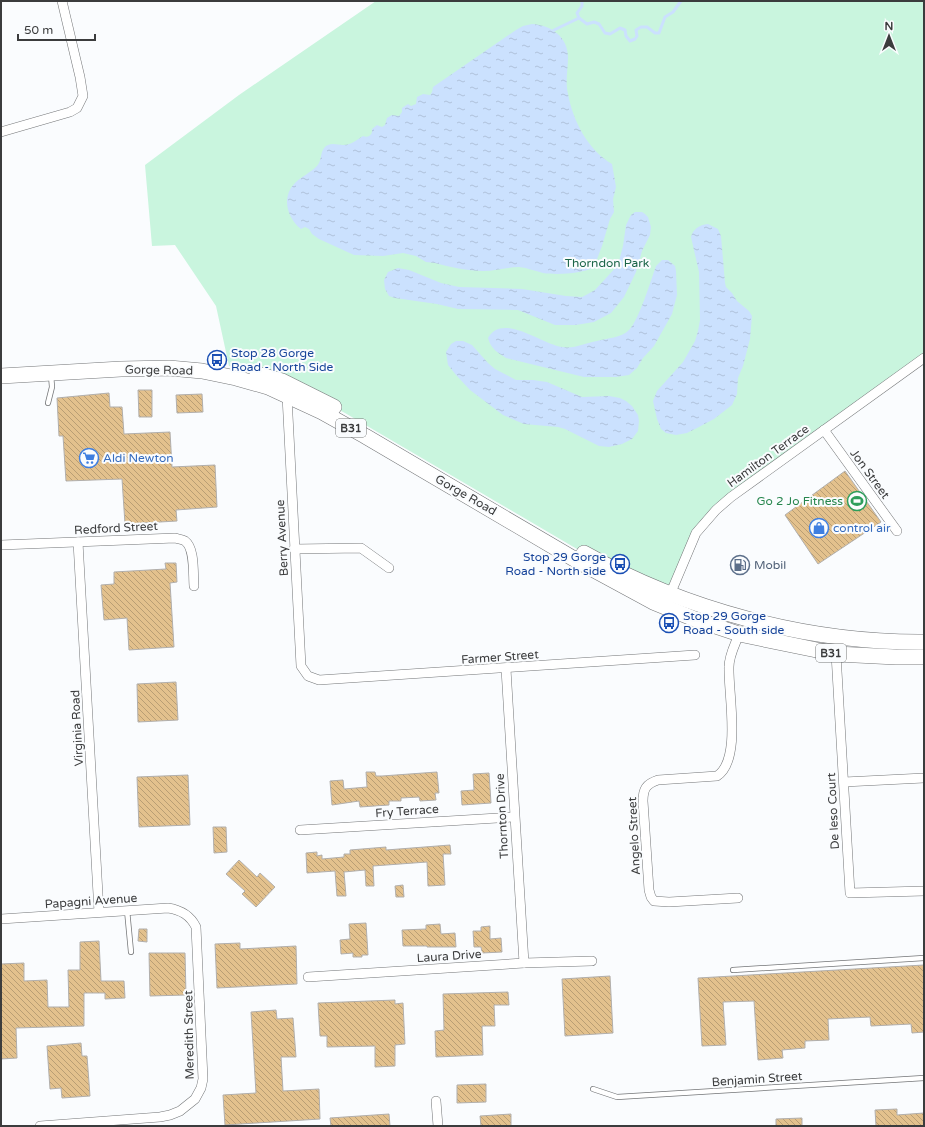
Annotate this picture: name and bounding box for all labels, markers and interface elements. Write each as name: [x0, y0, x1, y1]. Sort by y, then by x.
scale bar: [18, 16, 95, 42]
north arrow: [869, 16, 909, 56]
text: N: [885, 20, 893, 33]
text: 50 m: [24, 23, 53, 37]
park label: Thorndon Park: [565, 256, 650, 270]
place label: Stop 28 Gorge Road - North Side: [231, 346, 334, 374]
bus stop icon: Stop 28 Gorge Road - North Side: [206, 349, 228, 371]
street label: Gorge Road: [125, 362, 193, 378]
road number: B31: [336, 419, 366, 437]
street label: Hamilton Terrace: [724, 422, 812, 490]
supermarket icon: Aldi Newton: [78, 447, 100, 469]
street label: Jon Street: [847, 447, 893, 502]
place label: Aldi Newton: [103, 451, 174, 465]
street label: Gorge Road: [433, 472, 499, 518]
sports icon: Go 2 Jo Fitness: [846, 490, 868, 512]
place label: Go 2 Jo Fitness: [756, 494, 843, 508]
street label: Berry Avenue: [273, 499, 291, 577]
shop icon: control air: [808, 517, 830, 539]
street label: Redford Street: [74, 519, 159, 537]
place label: control air: [833, 521, 891, 535]
place label: Stop 29 Gorge Road - North side: [505, 550, 606, 578]
bus stop icon: Stop 29 Gorge Road - North side: [609, 553, 631, 575]
fuel station icon: Mobil: [729, 554, 751, 576]
place label: Mobil: [754, 558, 786, 572]
place label: Stop 29 Gorge Road - South side: [683, 609, 785, 637]
bus stop icon: Stop 29 Gorge Road - South side: [658, 612, 680, 634]
road number: B31: [816, 644, 846, 662]
street label: Farmer Street: [461, 647, 540, 667]
street label: Virginia Road: [68, 689, 86, 767]
street label: De Ieso Court: [824, 772, 842, 850]
street label: Thornton Drive: [493, 773, 511, 859]
street label: Angelo Street: [625, 796, 643, 875]
street label: Fry Terrace: [375, 802, 439, 820]
street label: Papagni Avenue: [44, 891, 138, 911]
street label: Laura Drive: [416, 947, 482, 965]
street label: Meredith Street: [181, 990, 197, 1080]
street label: Benjamin Street: [711, 1069, 803, 1089]

